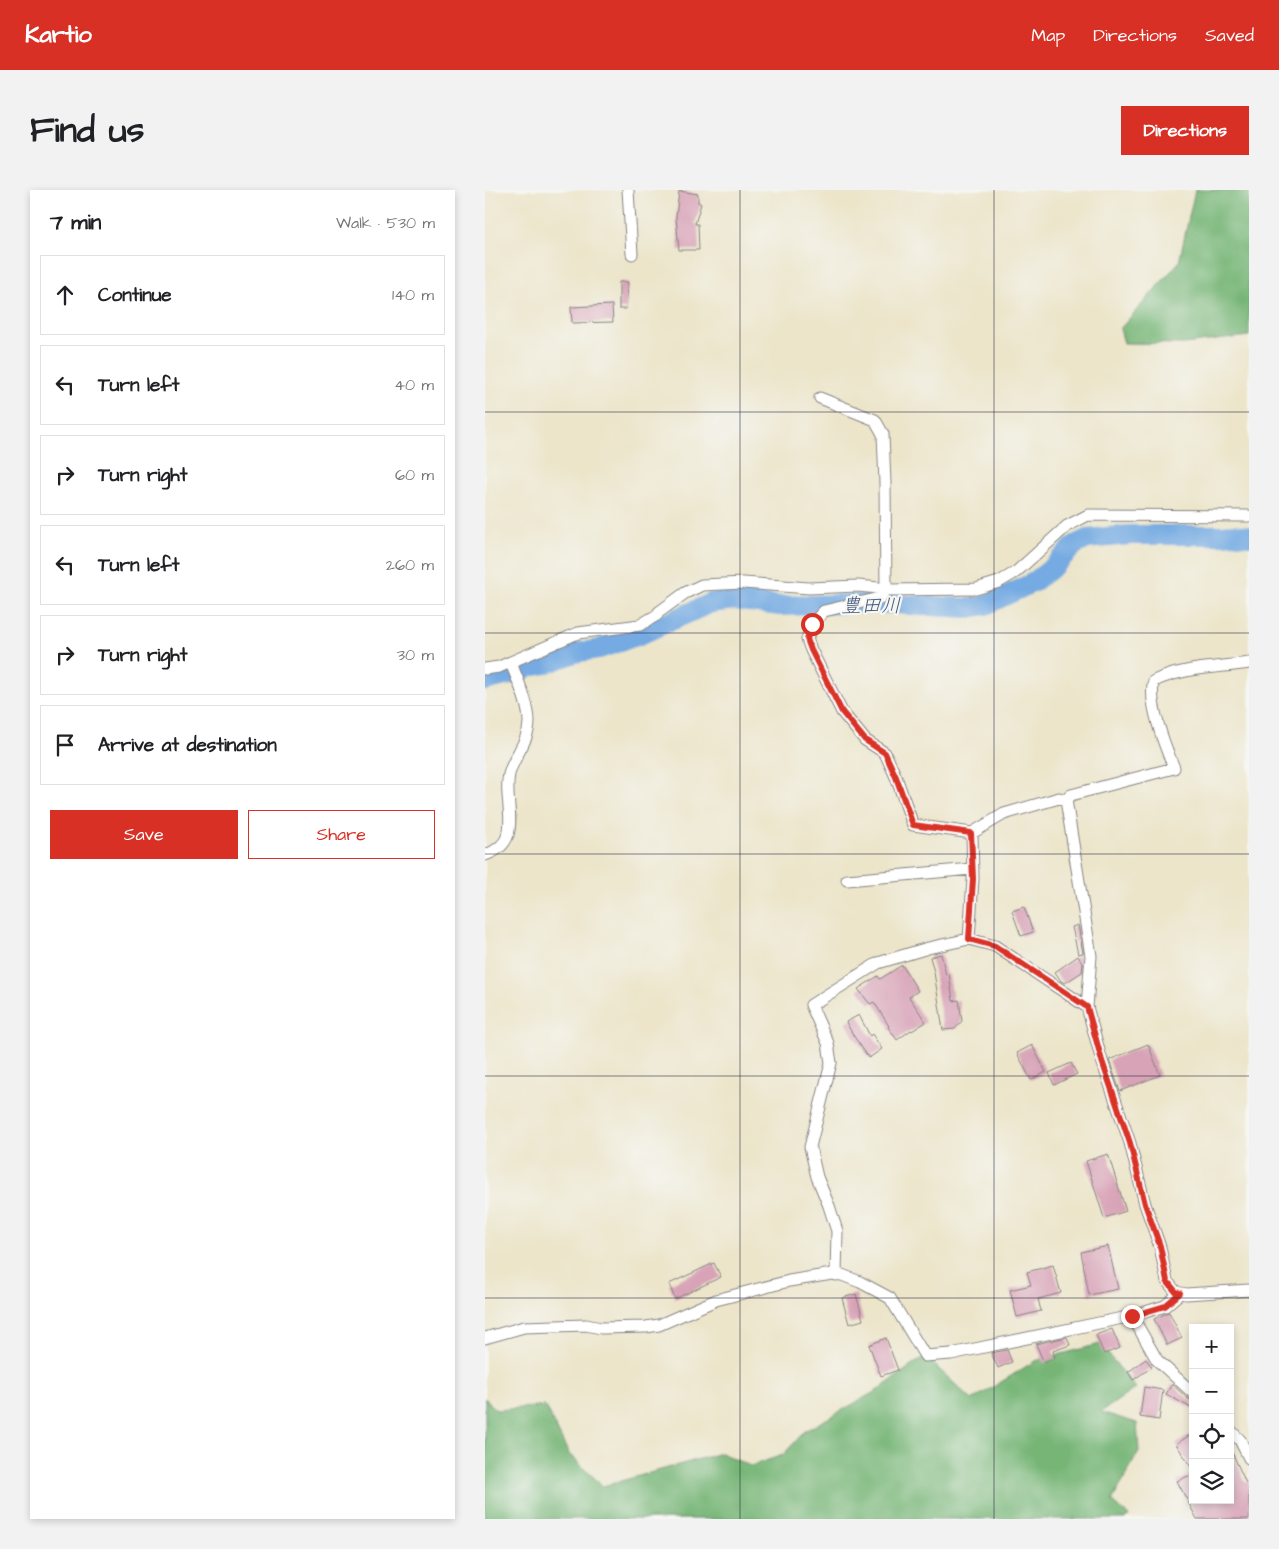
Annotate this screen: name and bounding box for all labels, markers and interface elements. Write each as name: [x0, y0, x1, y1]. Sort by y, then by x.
text: Kartio: [25, 18, 92, 52]
text: Map: [1031, 23, 1065, 48]
text: Directions: [1093, 23, 1177, 48]
text: Saved: [1205, 23, 1254, 48]
text: Find us: [30, 106, 144, 155]
button: Directions: [1121, 106, 1249, 155]
text: 7 min: [50, 208, 101, 237]
text: Walk · 530 m: [336, 212, 435, 234]
icon: ahead: [51, 281, 79, 309]
text: Continue: [98, 282, 172, 309]
text: 140 m: [392, 284, 434, 306]
icon: left: [51, 371, 79, 399]
text: Turn left: [98, 372, 179, 399]
text: 40 m: [394, 374, 434, 396]
icon: right: [51, 461, 79, 489]
text: Turn right: [98, 462, 187, 489]
text: 60 m: [395, 464, 434, 486]
icon: left: [51, 551, 79, 579]
text: Turn left: [98, 552, 179, 579]
text: 260 m: [386, 554, 434, 576]
water label: 豊田川: [841, 592, 901, 620]
route start: [801, 613, 824, 636]
icon: right: [51, 641, 79, 669]
text: Turn right: [98, 642, 187, 669]
text: 30 m: [397, 644, 434, 666]
icon: arrive: [51, 731, 79, 759]
text: Arrive at destination: [98, 732, 277, 759]
button: Save: [50, 810, 238, 859]
button: Share: [248, 810, 435, 859]
route end: [1121, 1305, 1144, 1328]
map controls: [1189, 1324, 1234, 1504]
button: +: [1189, 1324, 1234, 1369]
button: −: [1189, 1369, 1234, 1414]
button: locate: [1189, 1414, 1234, 1459]
button: layers: [1189, 1459, 1234, 1504]

